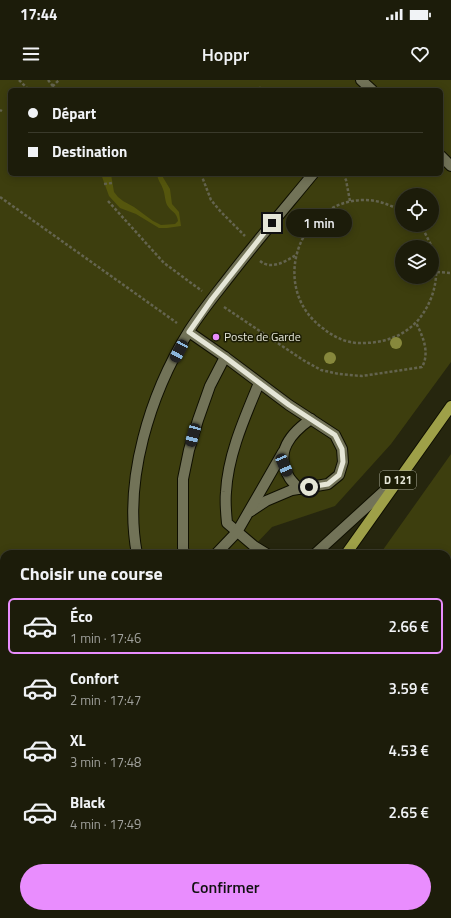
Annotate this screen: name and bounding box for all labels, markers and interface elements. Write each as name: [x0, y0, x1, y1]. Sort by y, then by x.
text: 17:44: [20, 3, 57, 26]
text: Hoppr: [202, 41, 249, 68]
icon: menu: [20, 43, 42, 65]
icon: heart: [409, 43, 431, 65]
text: Départ: [52, 102, 96, 125]
text: Destination: [52, 140, 127, 163]
map controls: [395, 188, 439, 284]
button: locate: [395, 188, 439, 232]
callout: 1 min: [286, 209, 352, 237]
text: 1 min: [303, 213, 335, 233]
route end: [263, 214, 281, 232]
button: layers: [395, 240, 439, 284]
place label: Poste de Garde: [224, 327, 301, 346]
marker: Poste de Garde: [211, 332, 221, 342]
car: [168, 338, 190, 364]
car: [184, 422, 202, 448]
car: [274, 452, 294, 478]
road number: D 121: [380, 471, 416, 489]
route start: [300, 478, 318, 496]
text: Choisir une course: [20, 560, 163, 587]
text: Éco: [70, 605, 93, 628]
icon: car: [22, 608, 58, 644]
text: 2.66 €: [389, 615, 429, 638]
text: 1 min · 17:46: [70, 628, 141, 648]
text: Confort: [70, 667, 119, 690]
icon: car: [22, 670, 58, 706]
text: 3.59 €: [389, 677, 429, 700]
text: 2 min · 17:47: [70, 690, 141, 710]
text: XL: [70, 729, 86, 752]
icon: car: [22, 732, 58, 768]
text: 4.53 €: [389, 739, 429, 762]
text: 3 min · 17:48: [70, 752, 141, 772]
text: Black: [70, 791, 105, 814]
icon: car: [22, 794, 58, 830]
text: 2.65 €: [389, 801, 429, 824]
text: 4 min · 17:49: [70, 814, 141, 834]
button: Confirmer: [20, 864, 431, 910]

